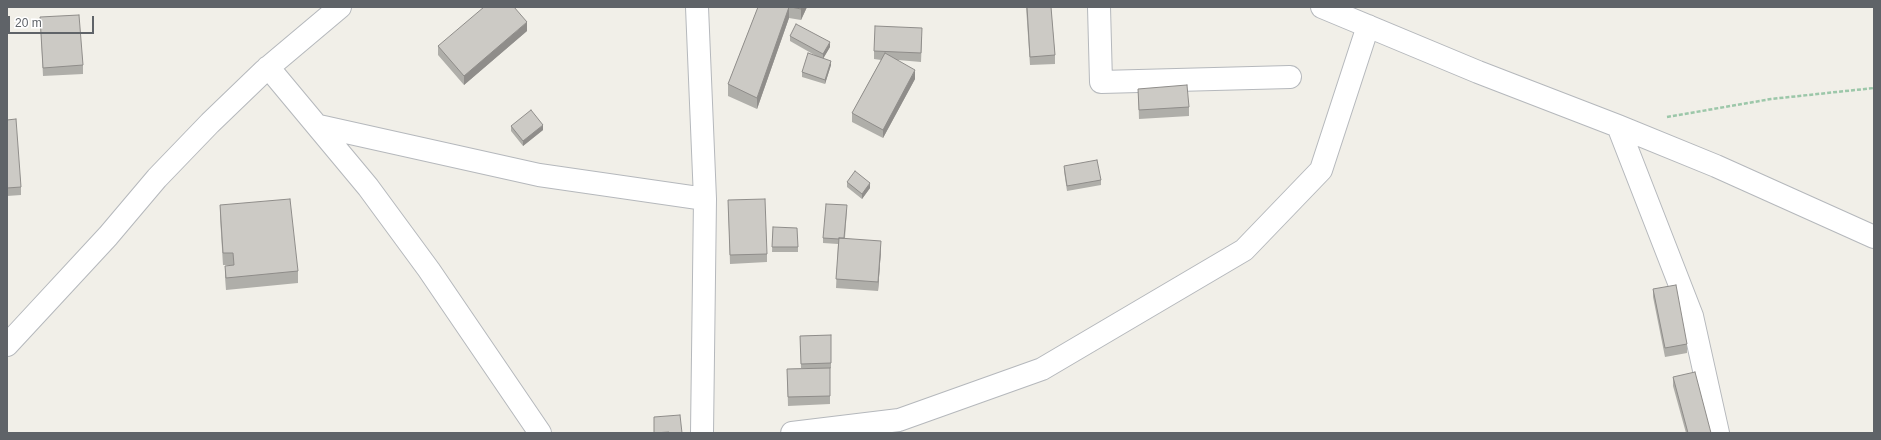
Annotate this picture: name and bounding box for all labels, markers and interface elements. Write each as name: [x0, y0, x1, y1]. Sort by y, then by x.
scale bar: [10, 8, 96, 34]
text: 20 m: [15, 16, 42, 30]

